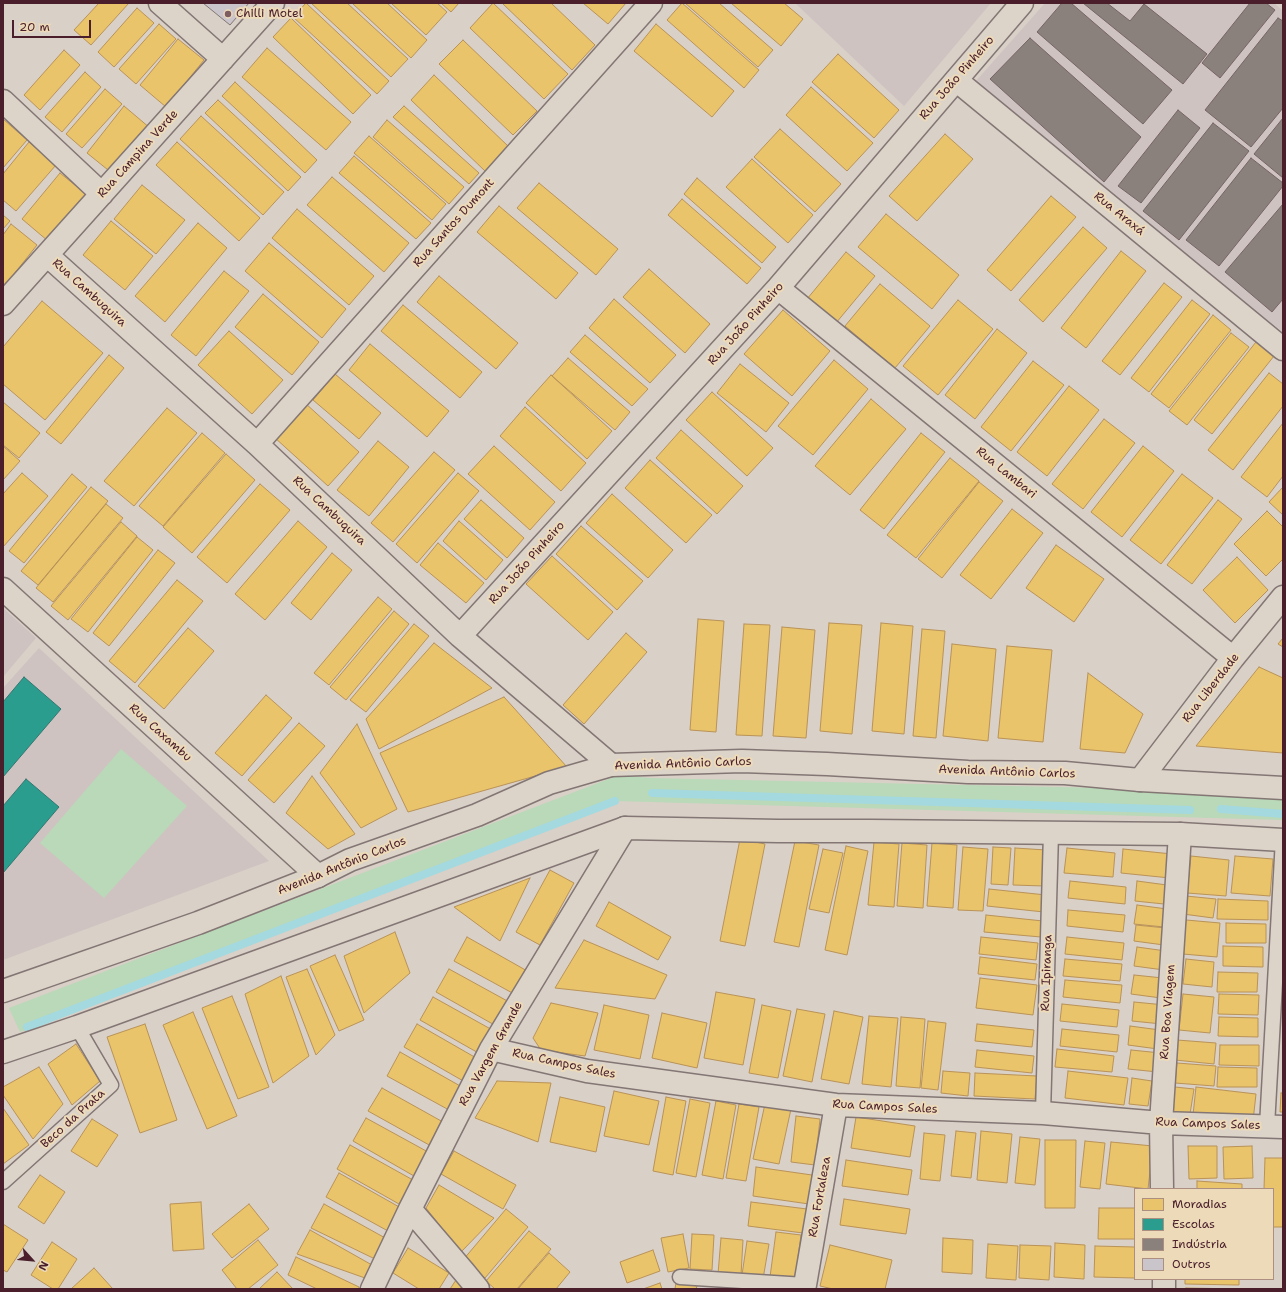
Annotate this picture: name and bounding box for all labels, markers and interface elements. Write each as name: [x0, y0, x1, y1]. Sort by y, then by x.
place label: Chilli Motel: [236, 7, 302, 21]
marker: Chilli Motel: [223, 9, 233, 19]
scale bar: [14, 12, 93, 38]
text: 20 m: [19, 19, 50, 35]
street label: Rua João Pinheiro: [917, 33, 997, 123]
street label: Rua Campina Verde: [95, 107, 181, 201]
street label: Rua Santos Dumont: [410, 176, 498, 270]
street label: Rua Araxá: [1091, 189, 1147, 239]
street label: Rua Cambuquira: [49, 256, 129, 330]
street label: Rua João Pinheiro: [705, 280, 787, 368]
street label: Rua Lambari: [973, 444, 1039, 502]
street label: Rua Cambuquira: [289, 473, 369, 549]
street label: Rua João Pinheiro: [486, 519, 568, 607]
street label: Rua Liberdade: [1179, 650, 1243, 726]
street label: Rua Caxambu: [126, 701, 194, 765]
street label: Avenida Antônio Carlos: [614, 754, 752, 774]
street label: Avenida Antônio Carlos: [938, 762, 1076, 782]
street label: Avenida Antônio Carlos: [276, 834, 408, 898]
street label: Rua Ipiranga: [1038, 934, 1056, 1012]
street label: Rua Boa Viagem: [1158, 964, 1178, 1060]
street label: Rua Vargem Grande: [456, 999, 526, 1109]
street label: Rua Campos Sales: [511, 1046, 617, 1082]
street label: Beco da Prata: [38, 1086, 108, 1152]
street label: Rua Campos Sales: [832, 1097, 938, 1117]
street label: Rua Campos Sales: [1155, 1115, 1261, 1133]
street label: Rua Fortaleza: [806, 1155, 834, 1239]
legend: [1134, 1188, 1274, 1280]
text: Moradias: [1172, 1196, 1227, 1212]
text: Escolas: [1172, 1216, 1215, 1232]
text: Indústria: [1172, 1236, 1227, 1252]
north arrow: [12, 1240, 52, 1280]
text: Outros: [1172, 1256, 1211, 1272]
text: N: [34, 1258, 52, 1273]

